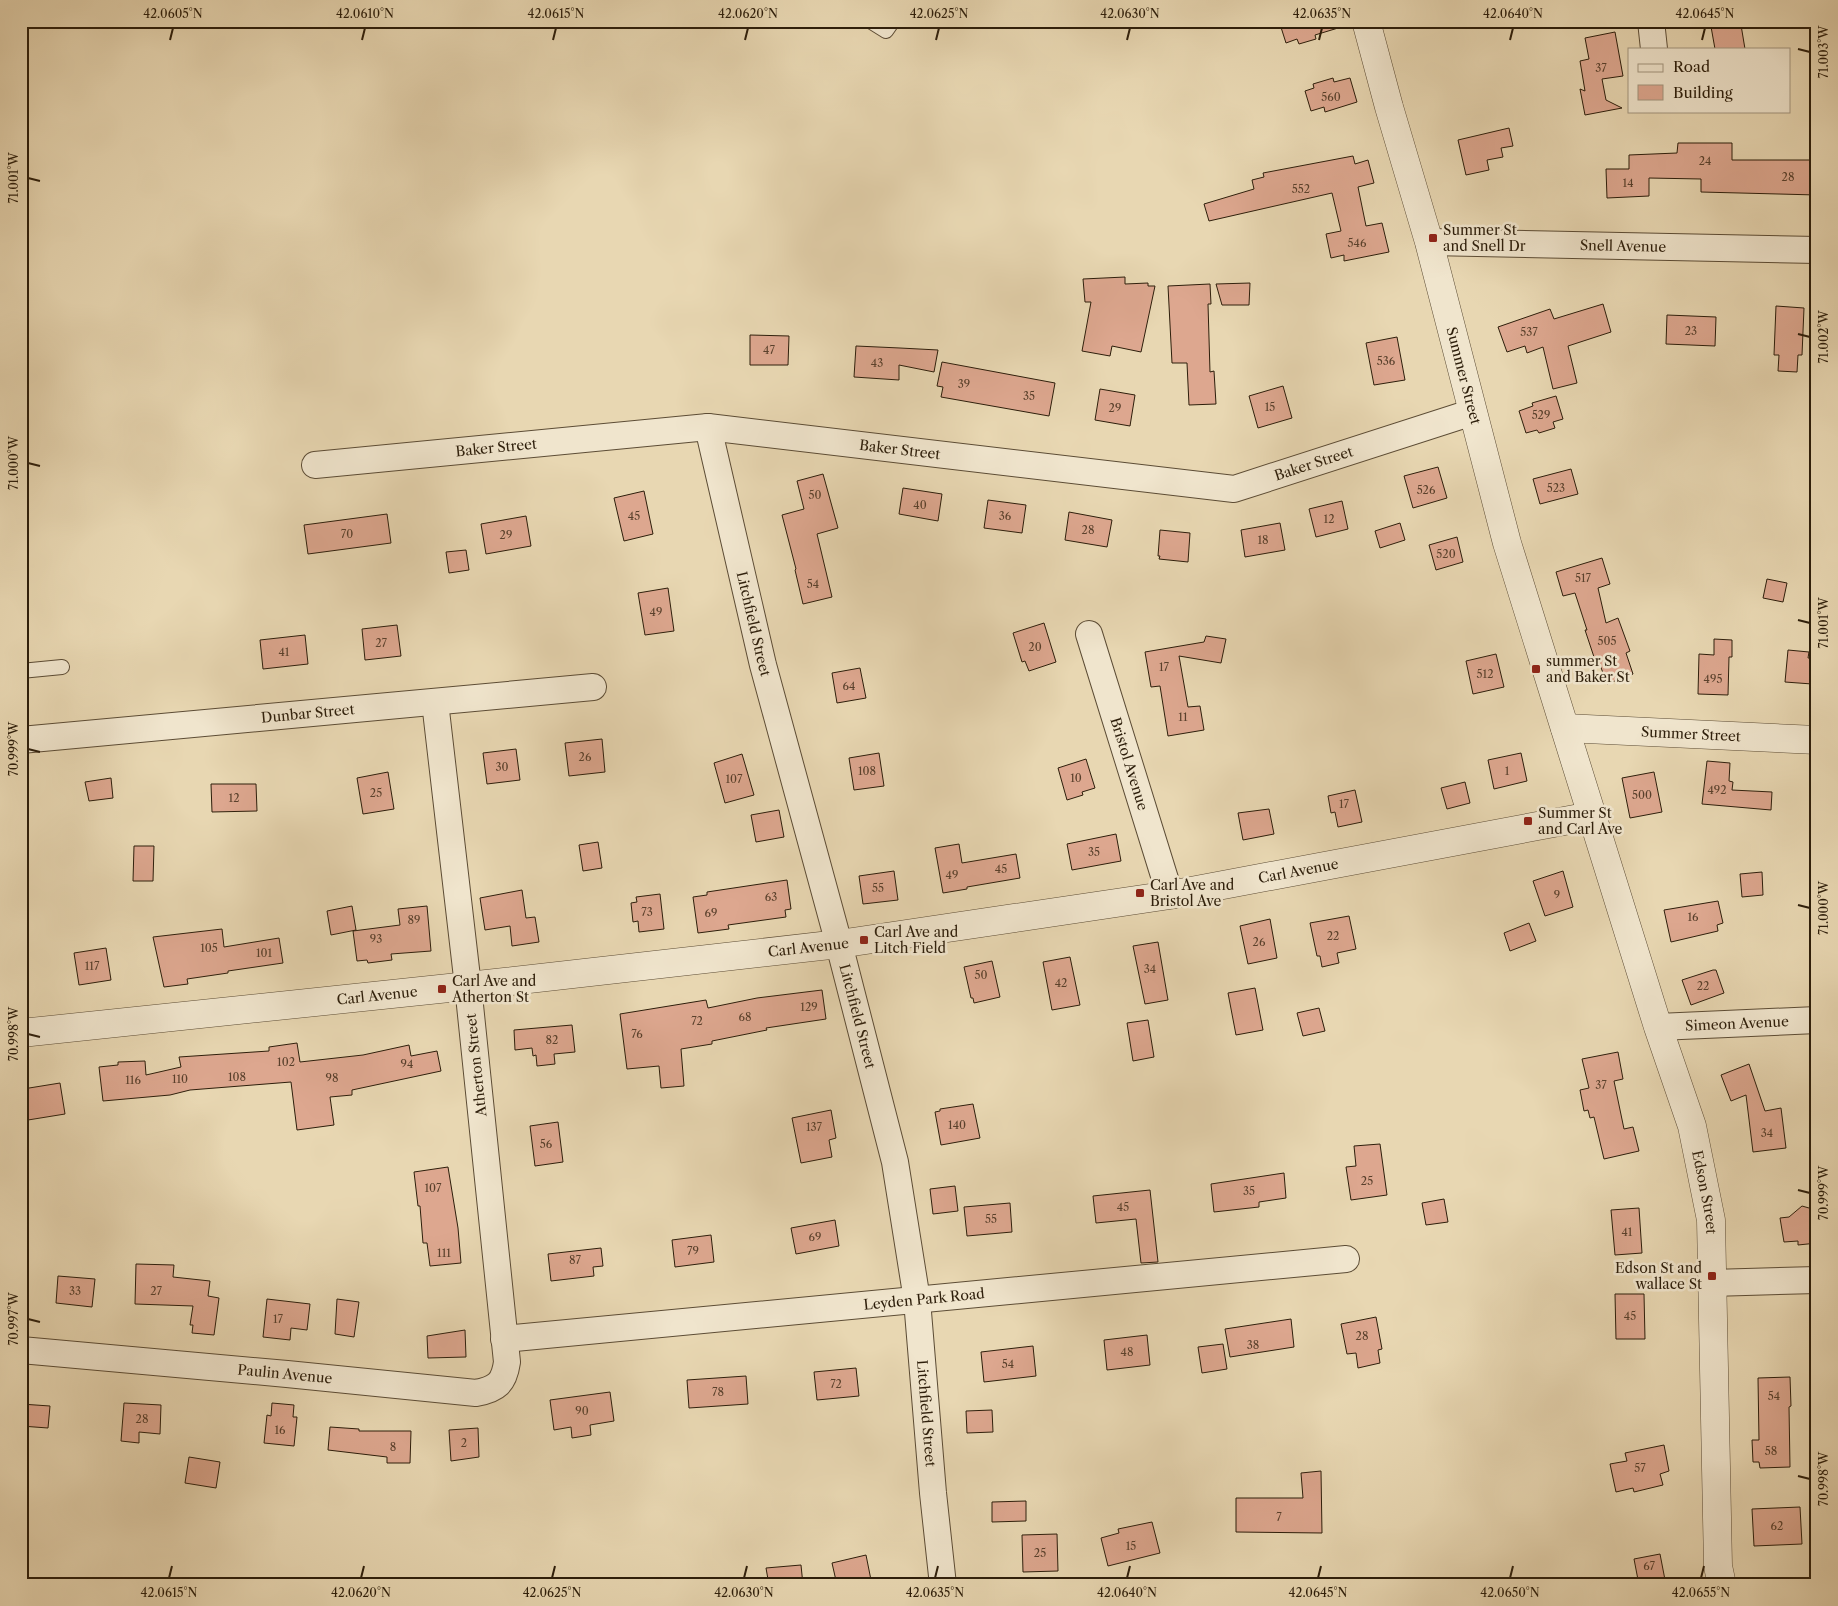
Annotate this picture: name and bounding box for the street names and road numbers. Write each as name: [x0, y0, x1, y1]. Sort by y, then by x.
street label: Snell Avenue: [1580, 236, 1666, 256]
street label: Summer Street: [1442, 325, 1485, 426]
street label: Baker Street: [455, 435, 538, 460]
street label: Baker Street: [858, 436, 941, 463]
street label: Baker Street: [1272, 442, 1355, 484]
street label: Litchfield Street: [733, 569, 775, 678]
street label: Dunbar Street: [260, 700, 355, 727]
street label: Bristol Avenue: [1106, 715, 1152, 813]
street label: Summer Street: [1640, 723, 1741, 745]
street label: Carl Avenue: [1257, 855, 1340, 887]
street label: Carl Avenue: [767, 934, 850, 961]
street label: Litchfield Street: [835, 962, 880, 1070]
street label: Carl Avenue: [336, 982, 419, 1009]
street label: Simeon Avenue: [1685, 1012, 1789, 1035]
street label: Atherton Street: [462, 1013, 490, 1118]
street label: Edson Street: [1688, 1149, 1720, 1234]
street label: Leyden Park Road: [863, 1284, 986, 1314]
street label: Litchfield Street: [913, 1359, 940, 1468]
street label: Paulin Avenue: [237, 1361, 333, 1388]

